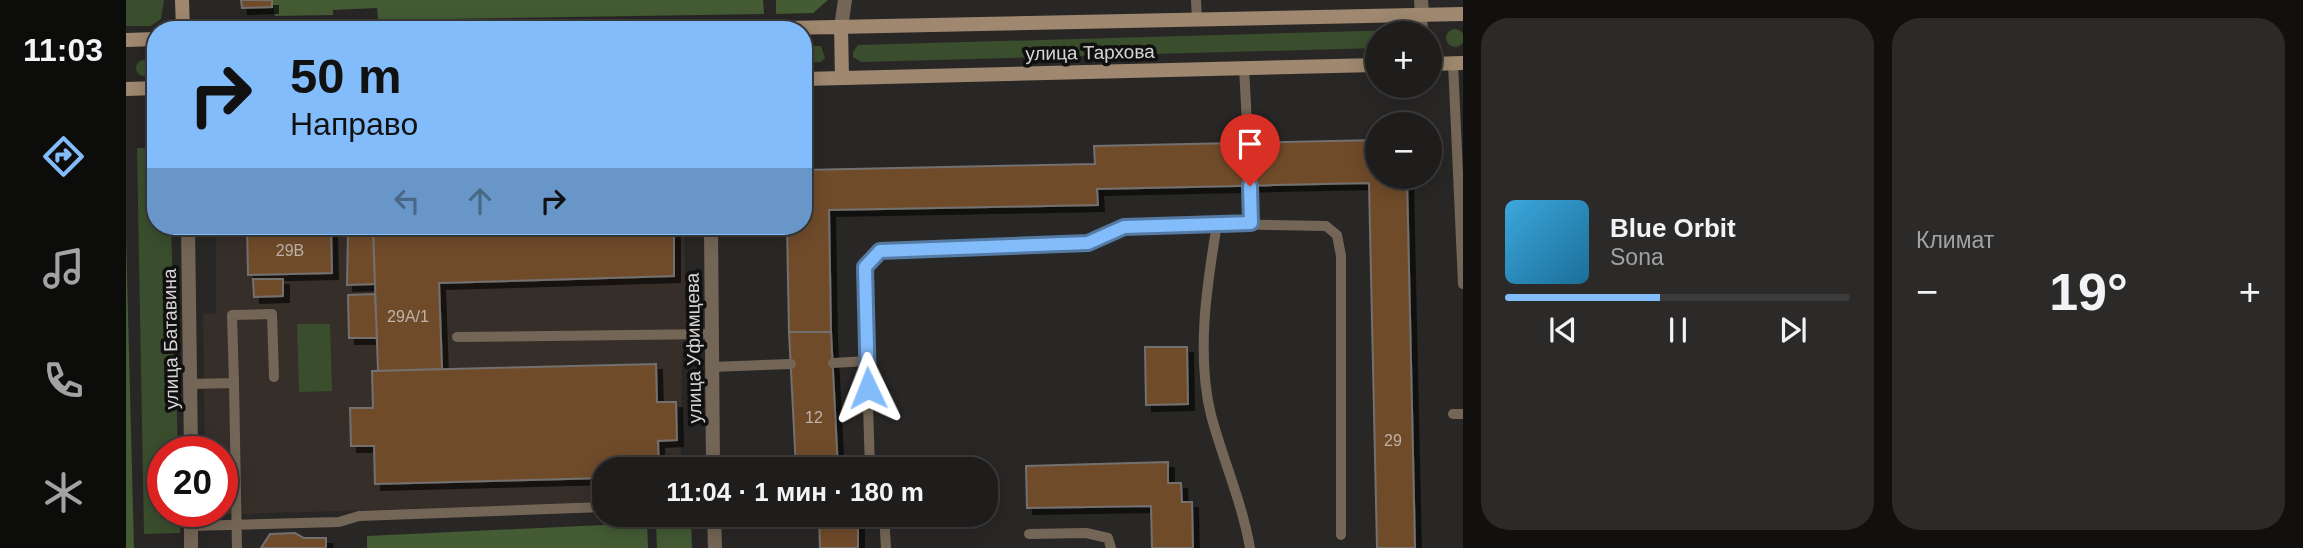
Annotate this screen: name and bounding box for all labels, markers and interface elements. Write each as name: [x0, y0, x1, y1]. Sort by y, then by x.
map controls: [1365, 21, 1442, 189]
button: +: [1365, 21, 1442, 98]
text: 11:03: [23, 32, 103, 68]
street label: улица Тархова: [1025, 41, 1155, 64]
icon: right: [175, 49, 266, 140]
text: 50 m: [290, 49, 402, 103]
text: Направо: [290, 106, 418, 142]
button: −: [1365, 112, 1442, 189]
pin: [1220, 114, 1280, 186]
icon: arrive: [1231, 125, 1269, 163]
icon: directions: [39, 132, 88, 181]
icon: left: [388, 182, 426, 220]
icon: ahead: [461, 182, 499, 220]
icon: right: [534, 182, 572, 220]
text: Blue Orbit: [1610, 213, 1736, 243]
text: Климат: [1916, 227, 1994, 253]
house number: 29В: [276, 242, 304, 259]
icon: music: [39, 244, 88, 293]
text: Sona: [1610, 244, 1664, 270]
text: 19°: [2049, 263, 2128, 321]
street label: улица Батавина: [159, 268, 182, 410]
text: −: [1916, 271, 1938, 313]
text: +: [2239, 271, 2261, 313]
street label: улица Уфимцева: [682, 272, 705, 423]
house number: 29А/1: [387, 308, 429, 325]
icon: previous: [1544, 311, 1582, 349]
icon: pause: [1659, 311, 1697, 349]
icon: next: [1774, 311, 1812, 349]
position arrow: [831, 351, 905, 425]
icon: phone: [39, 356, 88, 405]
house number: 12: [805, 409, 823, 426]
house number: 29: [1384, 432, 1402, 449]
speed limit sign: 20: [147, 436, 238, 527]
icon: climate: [39, 468, 88, 517]
text: 11:04 · 1 мин · 180 m: [666, 477, 924, 507]

